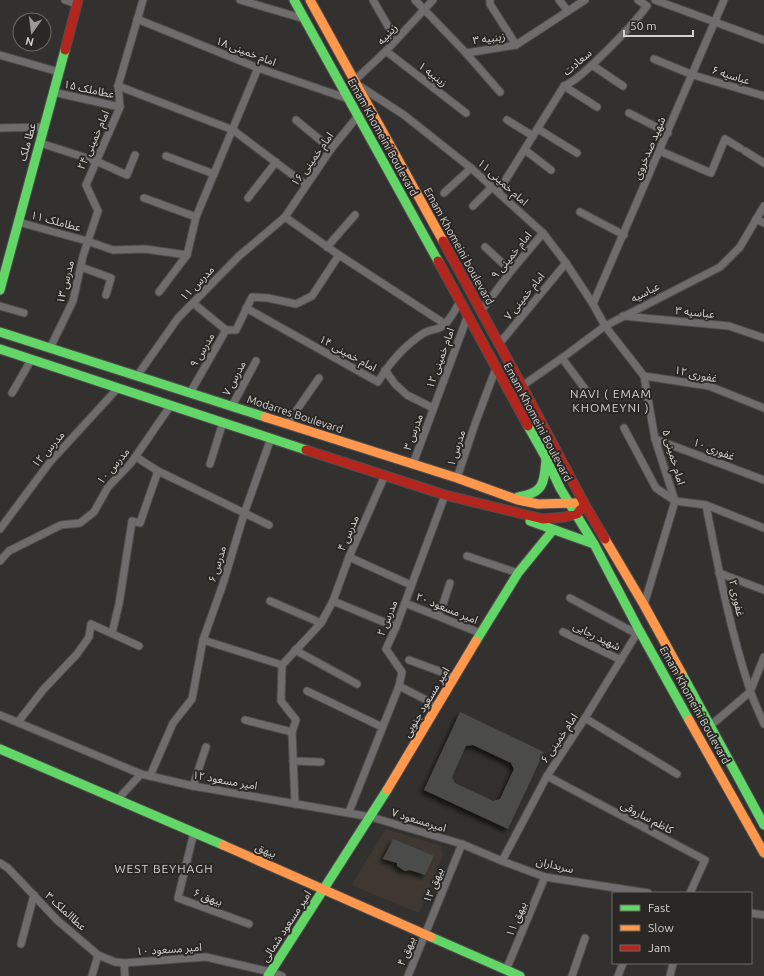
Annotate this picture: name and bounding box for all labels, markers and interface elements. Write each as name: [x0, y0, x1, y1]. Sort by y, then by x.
north arrow: [12, 12, 52, 52]
scale bar: [624, 12, 693, 38]
text: 50 m: [630, 19, 657, 32]
street label: زینبیه: [374, 21, 400, 48]
street label: زینبیه ۳: [472, 30, 506, 47]
street label: امام خمینی ۱۸: [214, 34, 278, 70]
text: N: [24, 35, 35, 49]
street label: سعادت: [560, 46, 594, 77]
street label: زینبیه ۱: [416, 59, 450, 90]
street label: عباسیه ۶: [710, 64, 752, 88]
street label: Emam Khomeini Boulevard: [346, 76, 420, 198]
street label: عطاملک ۱۵: [63, 78, 116, 100]
street label: امام خمینی ۲۴: [75, 109, 113, 172]
street label: شهید صدخروی: [630, 115, 669, 181]
street label: عطا ملک: [16, 121, 38, 162]
street label: امام خمینی ۱۶: [289, 130, 337, 189]
street label: امام خمینی ۱۱: [474, 156, 531, 209]
street label: Emam Khomeini boulevard: [422, 185, 496, 307]
street label: عطاملک ۱۱: [30, 209, 83, 234]
street label: امام خمینی ۹: [488, 229, 535, 282]
street label: مدرس ۱۳: [54, 259, 77, 305]
street label: مدرس ۱۱: [177, 263, 217, 304]
street label: امام خمینی ۷: [501, 270, 548, 323]
street label: عباسیه: [629, 280, 662, 305]
street label: عباسیه ۳: [675, 304, 716, 321]
street label: امام خمینی ۱۲: [424, 326, 458, 391]
street label: مدرس ۹: [187, 331, 218, 370]
street label: امام خمینی ۱۴: [316, 332, 379, 375]
street label: مدرس ۷: [220, 358, 249, 398]
street label: Emam Khomeini Boulevard: [502, 361, 574, 483]
street label: غفوری ۱۲: [673, 364, 719, 385]
district label: NAVI ( EMAM KHOMEYNI ): [570, 387, 652, 415]
street label: Modarres Boulevard: [246, 393, 344, 435]
street label: مدرس ۳: [401, 412, 426, 452]
street label: مدرس ۱۲: [29, 428, 68, 470]
street label: مدرس ۱: [445, 428, 469, 468]
street label: امام خمینی ۵: [658, 428, 688, 487]
street label: غفوری ۱۰: [691, 436, 737, 464]
street label: مدرس ۱۰: [94, 445, 133, 487]
street label: مدرس ۴: [335, 513, 362, 553]
street label: مدرس ۶: [206, 544, 229, 584]
street label: غفوری ۲: [726, 578, 747, 618]
street label: امیر مسعود ۲۰: [414, 590, 480, 627]
street label: مدرس ۲: [374, 598, 401, 638]
street label: شهید رجایی: [571, 619, 623, 654]
street label: Emam Khomeini Boulevard: [658, 644, 732, 766]
street label: امیر مسعود جنوبی: [400, 665, 453, 740]
street label: امام خمینی ۶: [538, 711, 582, 766]
street label: امیر مسعود ۱۲: [191, 768, 258, 793]
street label: کاظم ساروقی: [617, 798, 676, 839]
street label: امیرمسعود ۷: [390, 806, 448, 835]
street label: بیهق: [253, 840, 278, 861]
street label: سربداران: [535, 855, 575, 876]
district label: WEST BEYHAGH: [114, 862, 214, 875]
street label: بیهق ۱۳: [421, 866, 446, 905]
street label: بیهق ۶: [191, 886, 224, 909]
street label: امیر مسعود شمالی: [259, 888, 314, 964]
street label: عطاالملک ۳: [43, 889, 89, 933]
legend: [612, 892, 752, 964]
street label: بیهق ۱۱: [503, 900, 530, 939]
text: Fast: [648, 901, 670, 914]
text: Slow: [648, 921, 674, 934]
street label: بیهق ۴: [395, 935, 418, 968]
street label: امیر مسعود ۱۰: [136, 941, 202, 958]
text: Jam: [648, 941, 670, 954]

